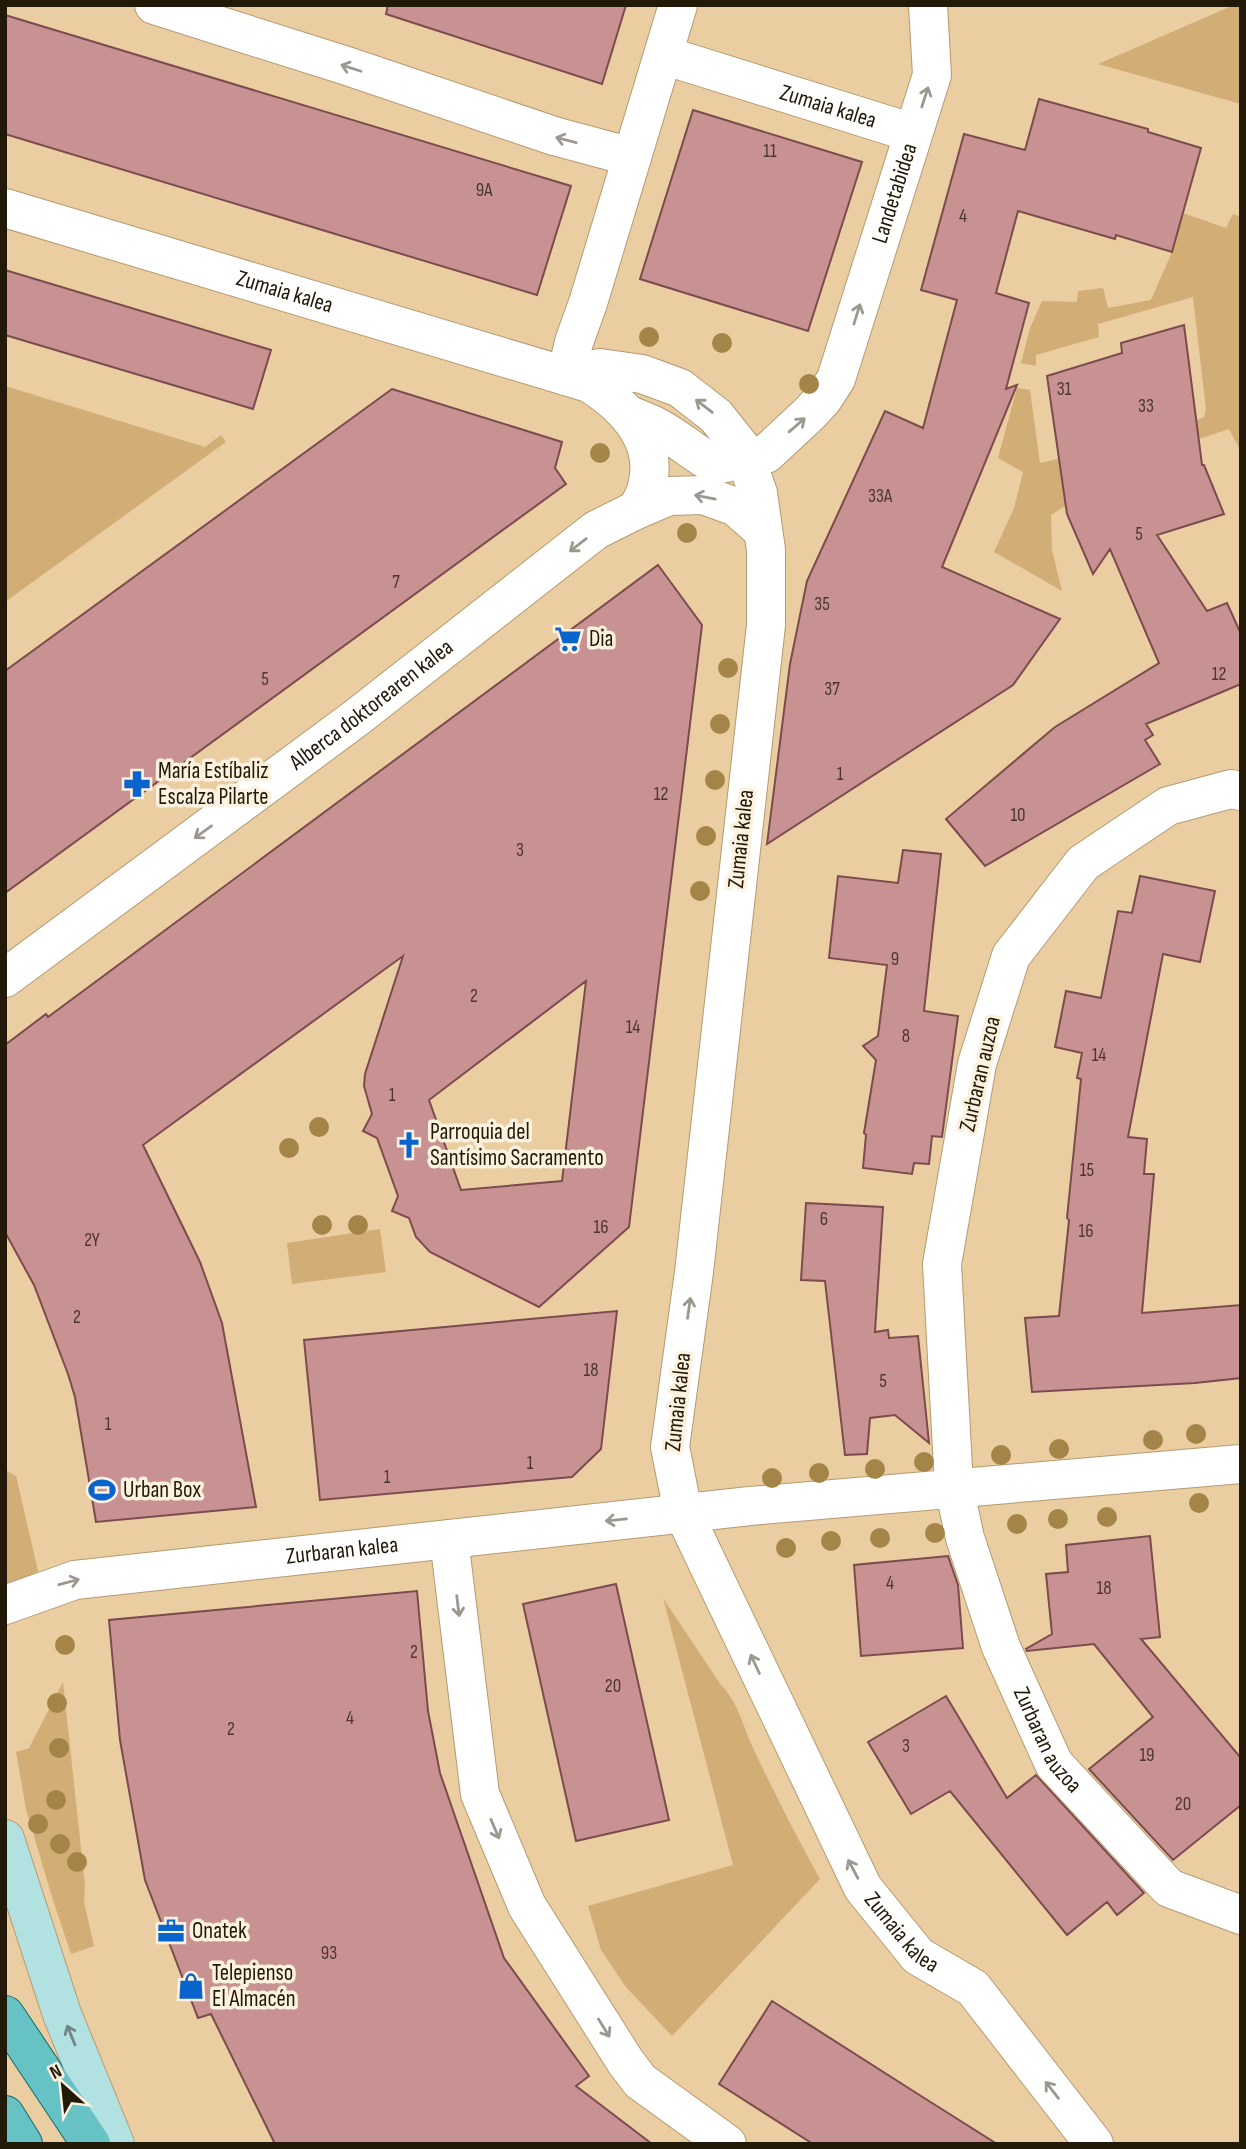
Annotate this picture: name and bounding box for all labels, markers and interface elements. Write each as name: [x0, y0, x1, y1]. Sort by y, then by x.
one-way arrow: [340, 60, 362, 73]
street label: Zumaia kalea: [777, 78, 880, 135]
one-way arrow: [920, 86, 932, 108]
one-way arrow: [555, 133, 578, 146]
house number: 11: [763, 140, 777, 163]
street label: Landetabidea: [866, 140, 924, 247]
house number: 9A: [476, 179, 493, 202]
house number: 4: [959, 205, 967, 228]
street label: Zumaia kalea: [233, 264, 336, 319]
one-way arrow: [851, 303, 864, 325]
house number: 31: [1057, 378, 1072, 401]
house number: 33: [1138, 395, 1154, 418]
one-way arrow: [695, 399, 713, 414]
one-way arrow: [787, 417, 805, 433]
house number: 33A: [868, 485, 893, 508]
one-way arrow: [694, 490, 716, 503]
house number: 5: [1135, 523, 1143, 546]
one-way arrow: [569, 537, 588, 552]
house number: 7: [392, 571, 400, 594]
house number: 35: [814, 593, 830, 616]
supermarket icon: Dia: [553, 624, 583, 654]
place label: Dia: [589, 625, 613, 653]
street label: Alberca doktorearen kalea: [283, 633, 459, 777]
house number: 12: [1212, 663, 1226, 686]
house number: 5: [261, 668, 269, 691]
house number: 37: [824, 678, 840, 701]
place label: María Estíbaliz Escalza Pilarte: [158, 757, 269, 811]
house number: 1: [837, 763, 844, 786]
pharmacy icon: María Estíbaliz Escalza Pilarte: [122, 769, 152, 799]
house number: 12: [654, 783, 668, 806]
street label: Zumaia kalea: [722, 788, 760, 890]
house number: 10: [1010, 804, 1026, 827]
one-way arrow: [194, 824, 212, 839]
house number: 3: [516, 839, 524, 862]
house number: 9: [891, 948, 899, 971]
house number: 2: [470, 985, 478, 1008]
street label: Zurbaran auzoa: [953, 1014, 1007, 1134]
house number: 14: [626, 1016, 640, 1039]
house number: 8: [902, 1025, 910, 1048]
house number: 14: [1092, 1044, 1106, 1067]
house number: 1: [389, 1084, 396, 1107]
place label: Parroquia del Santísimo Sacramento: [430, 1118, 604, 1172]
church icon: Parroquia del Santísimo Sacramento: [394, 1130, 424, 1160]
house number: 15: [1080, 1159, 1094, 1182]
house number: 6: [820, 1208, 828, 1231]
house number: 16: [594, 1216, 608, 1239]
house number: 16: [1079, 1220, 1093, 1243]
house number: 2Y: [84, 1229, 100, 1252]
one-way arrow: [683, 1298, 696, 1320]
house number: 2: [73, 1306, 81, 1329]
street label: Zumaia kalea: [659, 1351, 697, 1453]
house number: 18: [584, 1359, 598, 1382]
house number: 5: [879, 1370, 887, 1393]
house number: 1: [105, 1413, 112, 1436]
house number: 1: [527, 1452, 534, 1475]
house number: 1: [384, 1466, 391, 1489]
sports icon: Urban Box: [87, 1475, 117, 1505]
place label: Urban Box: [123, 1476, 201, 1504]
one-way arrow: [605, 1514, 627, 1527]
street label: Zurbaran kalea: [285, 1531, 400, 1571]
house number: 4: [886, 1572, 894, 1595]
one-way arrow: [58, 1575, 80, 1588]
house number: 18: [1097, 1577, 1111, 1600]
one-way arrow: [452, 1594, 465, 1617]
house number: 2: [410, 1641, 418, 1664]
one-way arrow: [748, 1654, 761, 1675]
house number: 20: [605, 1675, 621, 1698]
street label: Zurbaran auzoa: [1007, 1683, 1088, 1799]
house number: 4: [346, 1707, 354, 1730]
house number: 2: [227, 1718, 235, 1741]
house number: 3: [902, 1735, 910, 1758]
house number: 19: [1139, 1744, 1155, 1767]
house number: 20: [1175, 1793, 1191, 1816]
one-way arrow: [490, 1818, 503, 1840]
one-way arrow: [846, 1860, 860, 1880]
street label: Zumaia kalea: [858, 1887, 944, 1979]
office icon: Onatek: [156, 1916, 186, 1946]
place label: Onatek: [192, 1917, 247, 1945]
house number: 93: [321, 1942, 337, 1965]
place label: Telepienso El Almacén: [212, 1959, 296, 2013]
shop icon: Telepienso El Almacén: [176, 1971, 206, 2001]
one-way arrow: [598, 2018, 612, 2038]
one-way arrow: [64, 2025, 77, 2046]
north arrow: [28, 2051, 98, 2121]
text: N: [46, 2060, 66, 2085]
one-way arrow: [1045, 2081, 1060, 2099]

